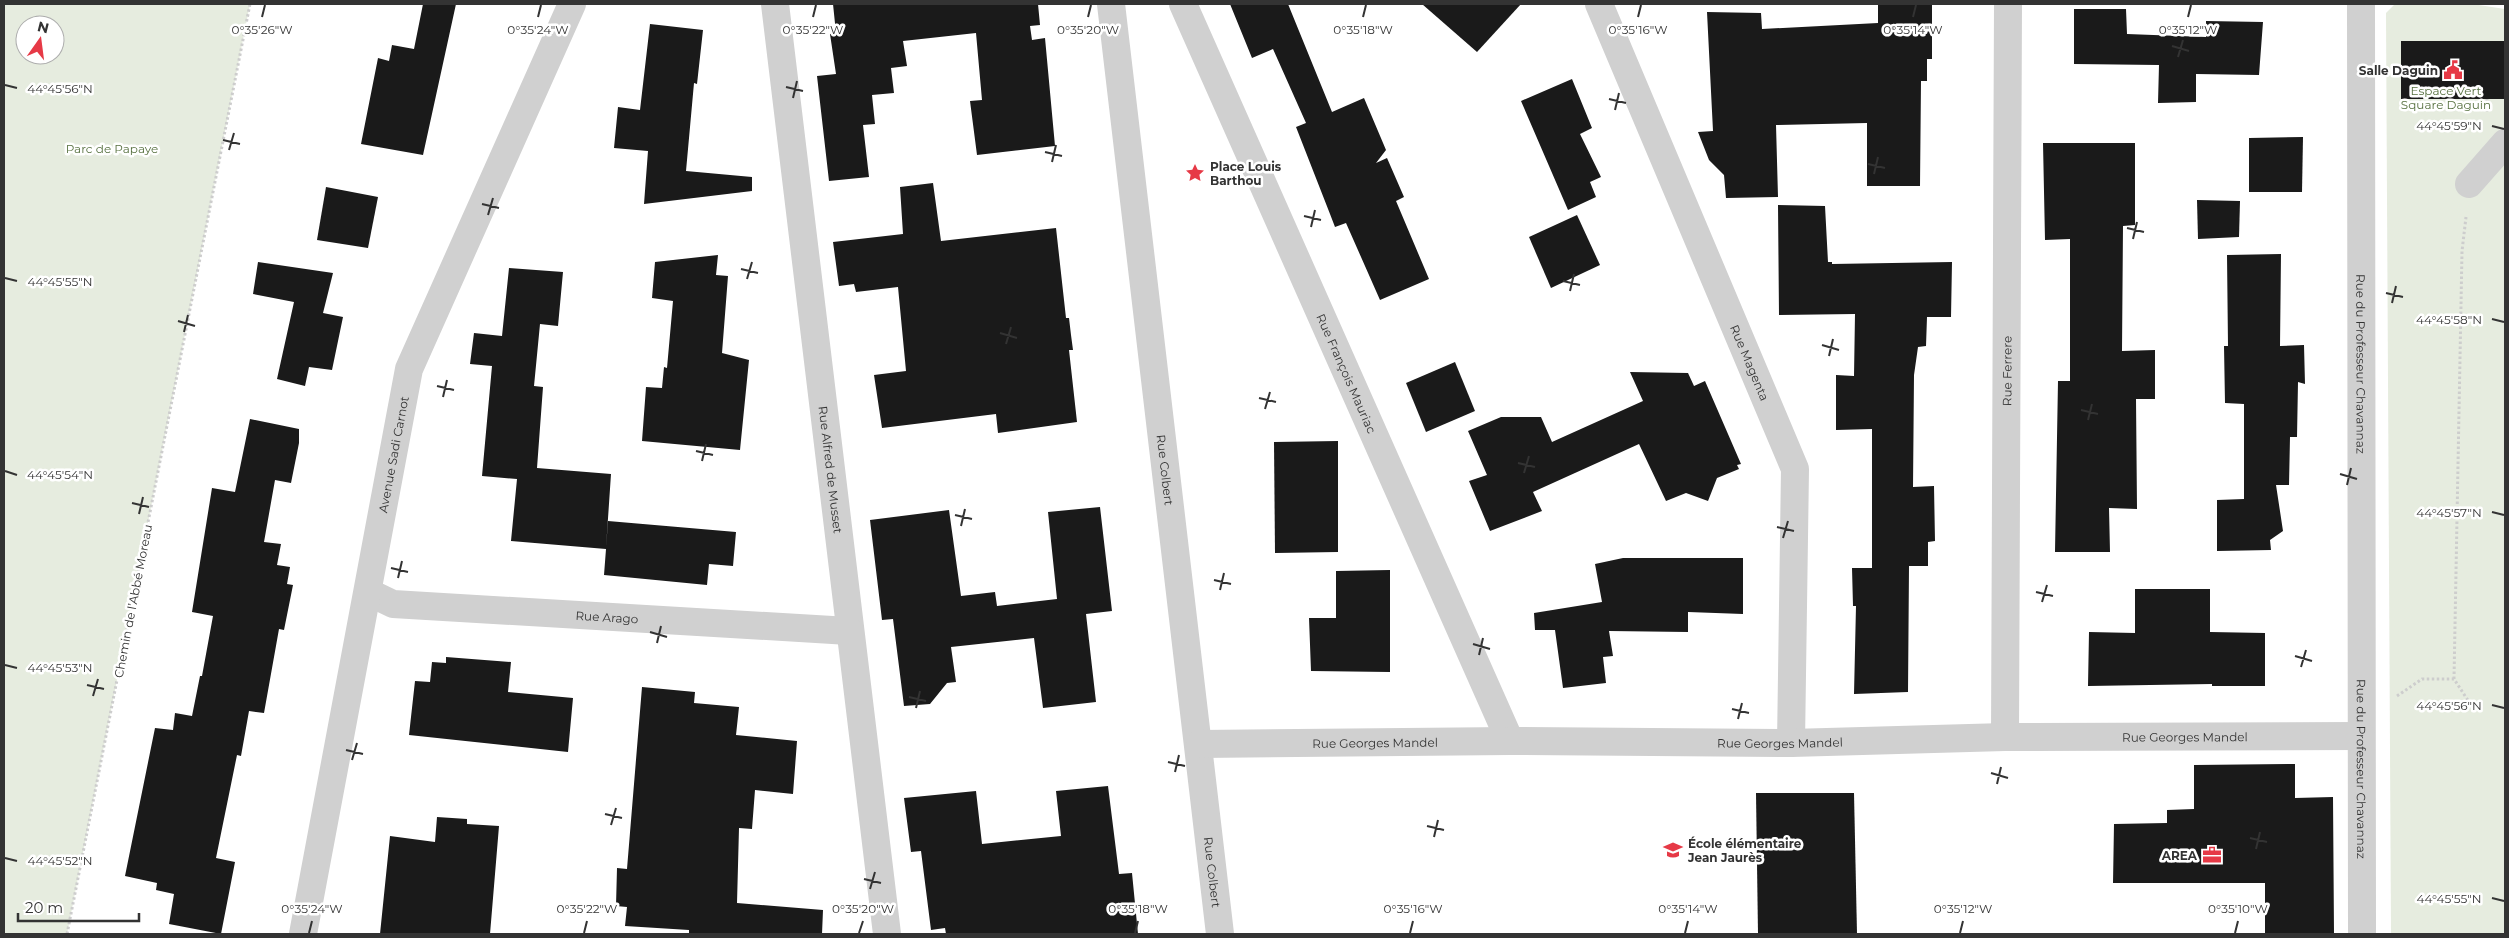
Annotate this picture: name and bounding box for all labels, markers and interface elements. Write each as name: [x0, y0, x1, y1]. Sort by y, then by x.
north arrow: [15, 15, 65, 65]
text: N: [35, 17, 51, 37]
text: 0°35'26"W: [231, 22, 293, 37]
text: 0°35'24"W: [507, 22, 569, 37]
text: 0°35'22"W: [783, 22, 843, 37]
text: 0°35'20"W: [1057, 22, 1119, 37]
text: 0°35'18"W: [1333, 22, 1393, 37]
text: 0°35'16"W: [1609, 22, 1667, 37]
text: 0°35'14"W: [1883, 22, 1943, 37]
text: 0°35'12"W: [2159, 22, 2217, 37]
public building icon: Salle Daguin: [2442, 59, 2464, 81]
place label: Salle Daguin: [2359, 63, 2438, 78]
text: 44°45'56"N: [27, 81, 93, 96]
park label: Espace Vert Square Daguin: [2401, 83, 2491, 112]
text: 44°45'59"N: [2416, 118, 2482, 133]
park label: Parc de Papaye: [66, 141, 158, 156]
place label: Place Louis Barthou: [1210, 159, 1282, 188]
place icon: Place Louis Barthou: [1184, 162, 1206, 184]
text: 44°45'55"N: [27, 274, 93, 289]
street label: Rue du Professeur Chavannaz: [2354, 274, 2369, 454]
street label: Rue François Mauriac: [1314, 311, 1380, 436]
text: 44°45'58"N: [2416, 312, 2482, 327]
street label: Rue Magenta: [1727, 322, 1773, 403]
street label: Rue Ferrere: [1999, 336, 2014, 406]
street label: Avenue Sadi Carnot: [375, 395, 411, 514]
street label: Rue Alfred de Musset: [816, 405, 846, 534]
street label: Rue Colbert: [1154, 433, 1177, 506]
text: 44°45'54"N: [27, 467, 93, 482]
text: 44°45'57"N: [2416, 505, 2482, 520]
street label: Chemin de l’Abbé Moreau: [111, 523, 155, 679]
street label: Rue Arago: [575, 607, 639, 626]
text: 44°45'53"N: [28, 660, 92, 675]
street label: Rue du Professeur Chavannaz: [2354, 679, 2369, 859]
text: 44°45'56"N: [2416, 698, 2482, 713]
street label: Rue Georges Mandel: [2122, 729, 2248, 744]
street label: Rue Georges Mandel: [1312, 734, 1438, 750]
street label: Rue Georges Mandel: [1717, 734, 1843, 751]
street label: Rue Colbert: [1201, 836, 1224, 909]
place label: École élémentaire Jean Jaurès: [1687, 836, 1802, 865]
school or university icon: École élémentaire Jean Jaurès: [1662, 839, 1684, 861]
office icon: AREA: [2201, 844, 2223, 866]
place label: AREA: [2161, 848, 2198, 863]
text: 44°45'52"N: [27, 853, 93, 868]
scale bar: [18, 890, 139, 922]
text: 44°45'55"N: [2416, 891, 2482, 906]
text: 20 m: [25, 898, 63, 917]
text: 0°35'24"W: [281, 901, 343, 916]
text: 0°35'22"W: [557, 901, 617, 916]
text: 0°35'20"W: [832, 901, 894, 916]
text: 0°35'18"W: [1108, 901, 1168, 916]
text: 0°35'16"W: [1384, 901, 1442, 916]
text: 0°35'14"W: [1658, 901, 1718, 916]
text: 0°35'12"W: [1934, 901, 1992, 916]
text: 0°35'10"W: [2208, 901, 2268, 916]

